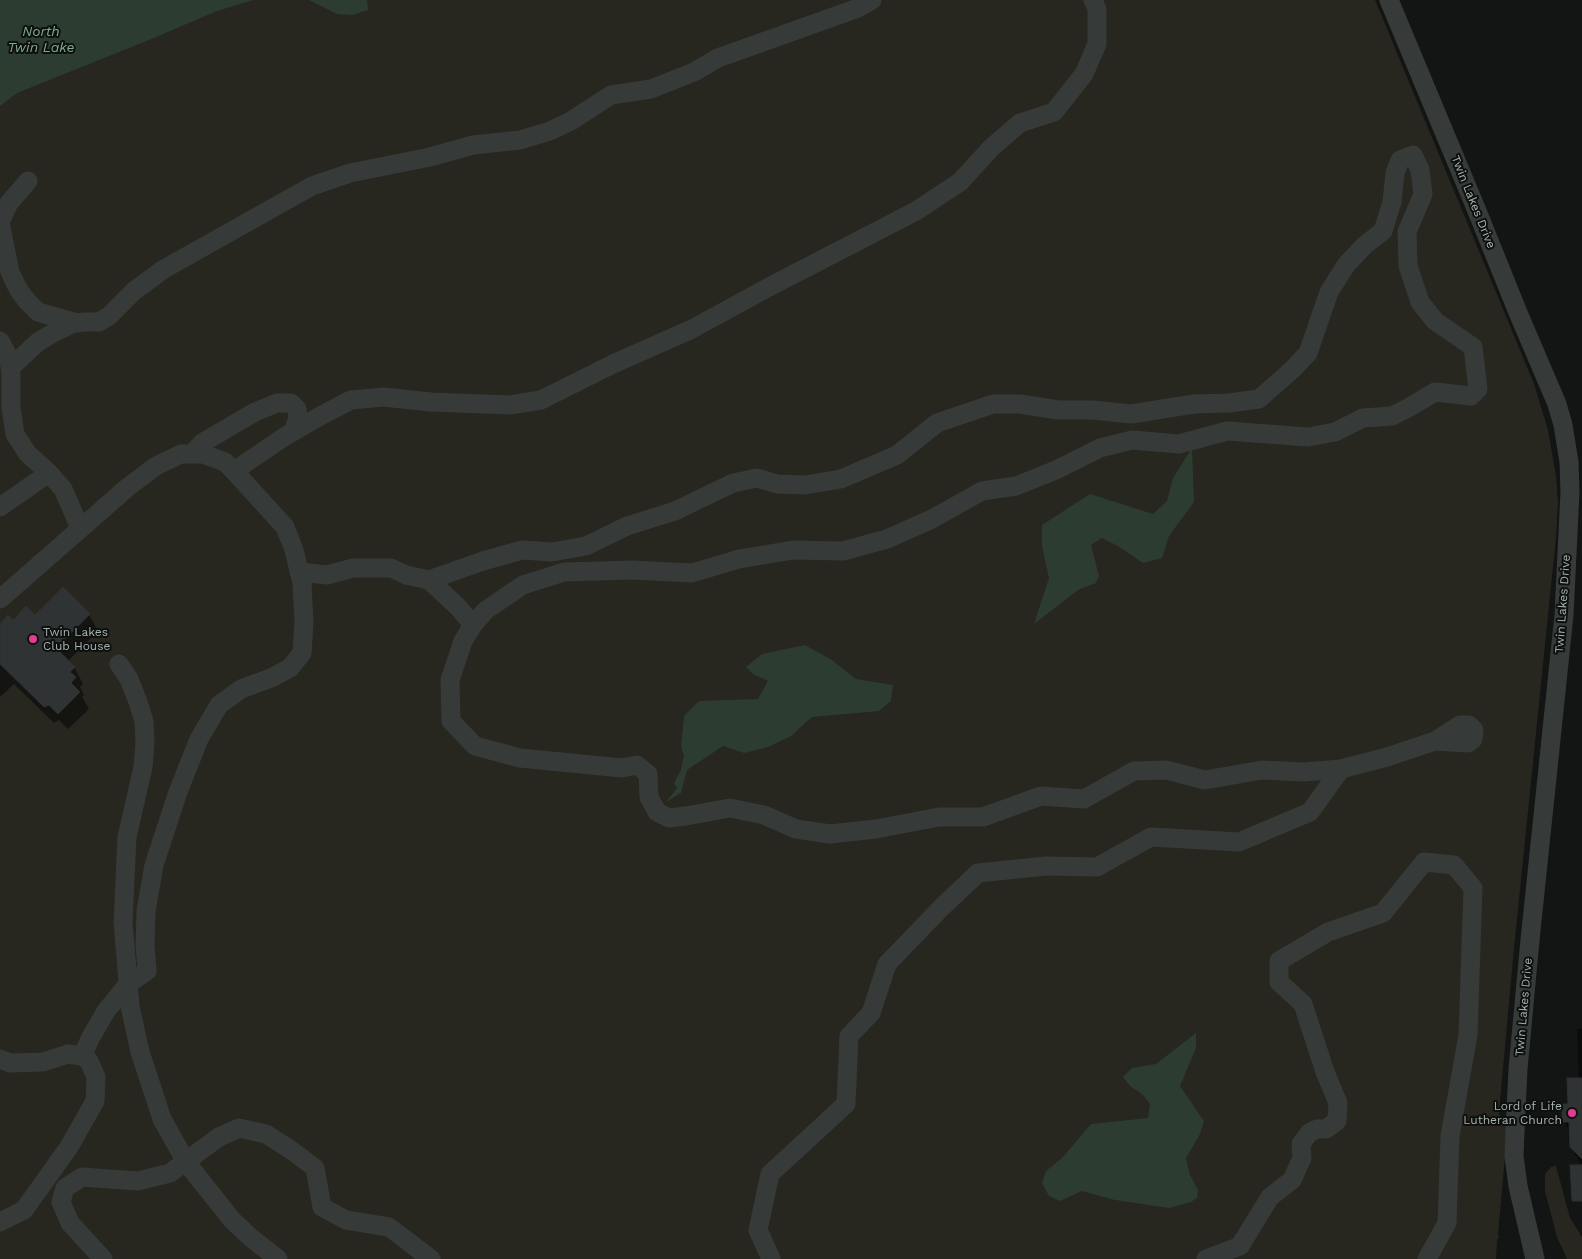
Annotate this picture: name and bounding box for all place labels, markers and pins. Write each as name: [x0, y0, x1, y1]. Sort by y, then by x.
place label: Twin Lakes Club House: [43, 625, 110, 653]
marker: Twin Lakes Club House: [27, 633, 39, 645]
place label: Lord of Life Lutheran Church: [1463, 1099, 1562, 1127]
marker: Lord of Life Lutheran Church: [1566, 1107, 1578, 1119]

